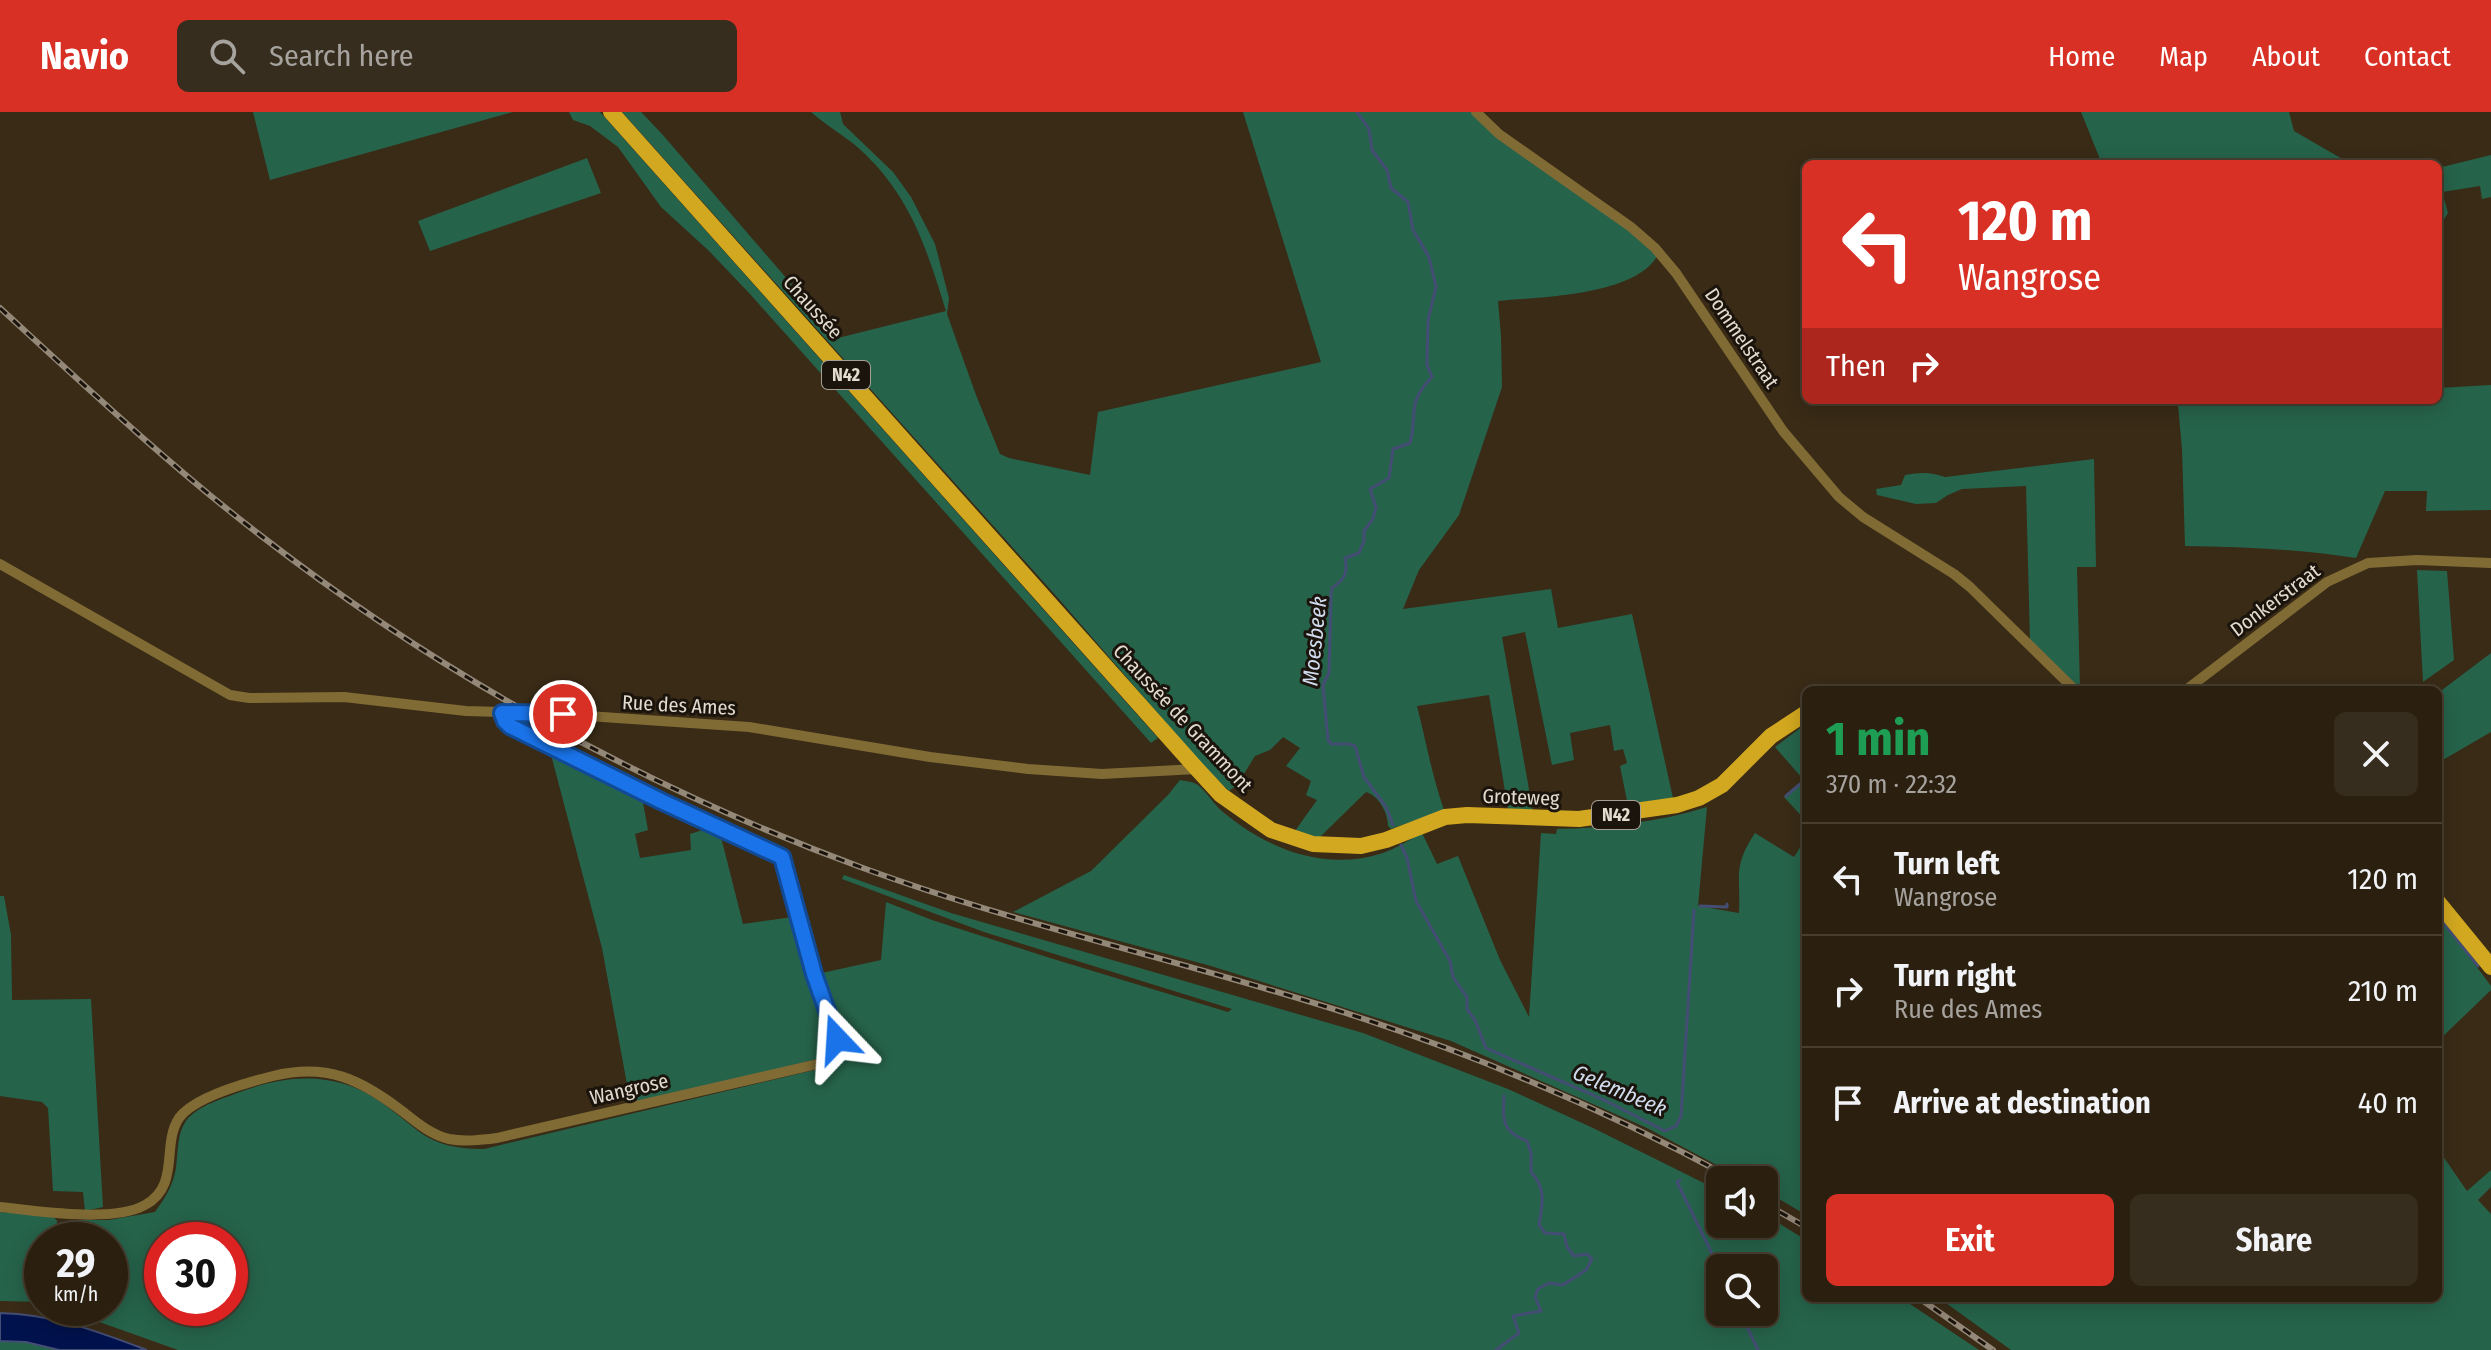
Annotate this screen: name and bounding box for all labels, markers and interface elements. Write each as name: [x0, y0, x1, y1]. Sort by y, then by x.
search box: [177, 20, 737, 92]
text: Navio: [40, 33, 129, 79]
icon: search: [205, 34, 249, 78]
text: Search here: [269, 38, 414, 74]
text: Home: [2048, 40, 2115, 73]
text: Map: [2159, 40, 2208, 73]
text: About: [2252, 40, 2320, 73]
text: Contact: [2364, 40, 2451, 73]
text: 120 m: [1958, 188, 2093, 255]
icon: left: [1826, 192, 1930, 296]
text: Wangrose: [1958, 256, 2101, 300]
street label: Chaussée: [778, 270, 848, 344]
street label: Dommelstraat: [1700, 283, 1785, 393]
icon: right: [1902, 344, 1946, 388]
text: Then: [1826, 348, 1886, 384]
road number: N42: [822, 361, 870, 389]
street label: Donkerstraat: [2225, 558, 2325, 641]
water label: Moesbeek: [1296, 595, 1333, 687]
street label: Chaussée de Grammont: [1108, 639, 1258, 797]
pin: [529, 680, 597, 748]
street label: Rue des Ames: [621, 690, 737, 720]
icon: arrive: [541, 692, 585, 736]
text: 1 min: [1826, 710, 1931, 768]
button: close: [2334, 712, 2418, 796]
text: 370 m · 22:32: [1826, 769, 1957, 800]
street label: Groteweg: [1482, 784, 1560, 810]
road number: N42: [1592, 801, 1640, 829]
text: Turn left: [1894, 846, 2000, 882]
icon: left: [1826, 857, 1870, 901]
text: 120 m: [2347, 861, 2418, 897]
text: Wangrose: [1894, 882, 1997, 913]
text: Turn right: [1894, 958, 2016, 994]
icon: right: [1826, 969, 1870, 1013]
text: 210 m: [2348, 973, 2418, 1009]
text: Rue des Ames: [1894, 994, 2042, 1025]
position arrow: [795, 997, 879, 1081]
water label: Gelembeek: [1569, 1059, 1671, 1122]
street label: Wangrose: [588, 1068, 670, 1110]
icon: arrive: [1826, 1081, 1870, 1125]
text: Arrive at destination: [1894, 1085, 2151, 1121]
text: 40 m: [2358, 1085, 2418, 1121]
map controls: [1706, 1166, 1778, 1326]
button: sound: [1706, 1166, 1778, 1238]
button: Exit: [1826, 1194, 2114, 1286]
button: Share: [2130, 1194, 2418, 1286]
speed limit sign: 30: [144, 1222, 248, 1326]
text: 29: [56, 1240, 95, 1288]
button: search: [1706, 1254, 1778, 1326]
text: km/h: [54, 1282, 98, 1306]

